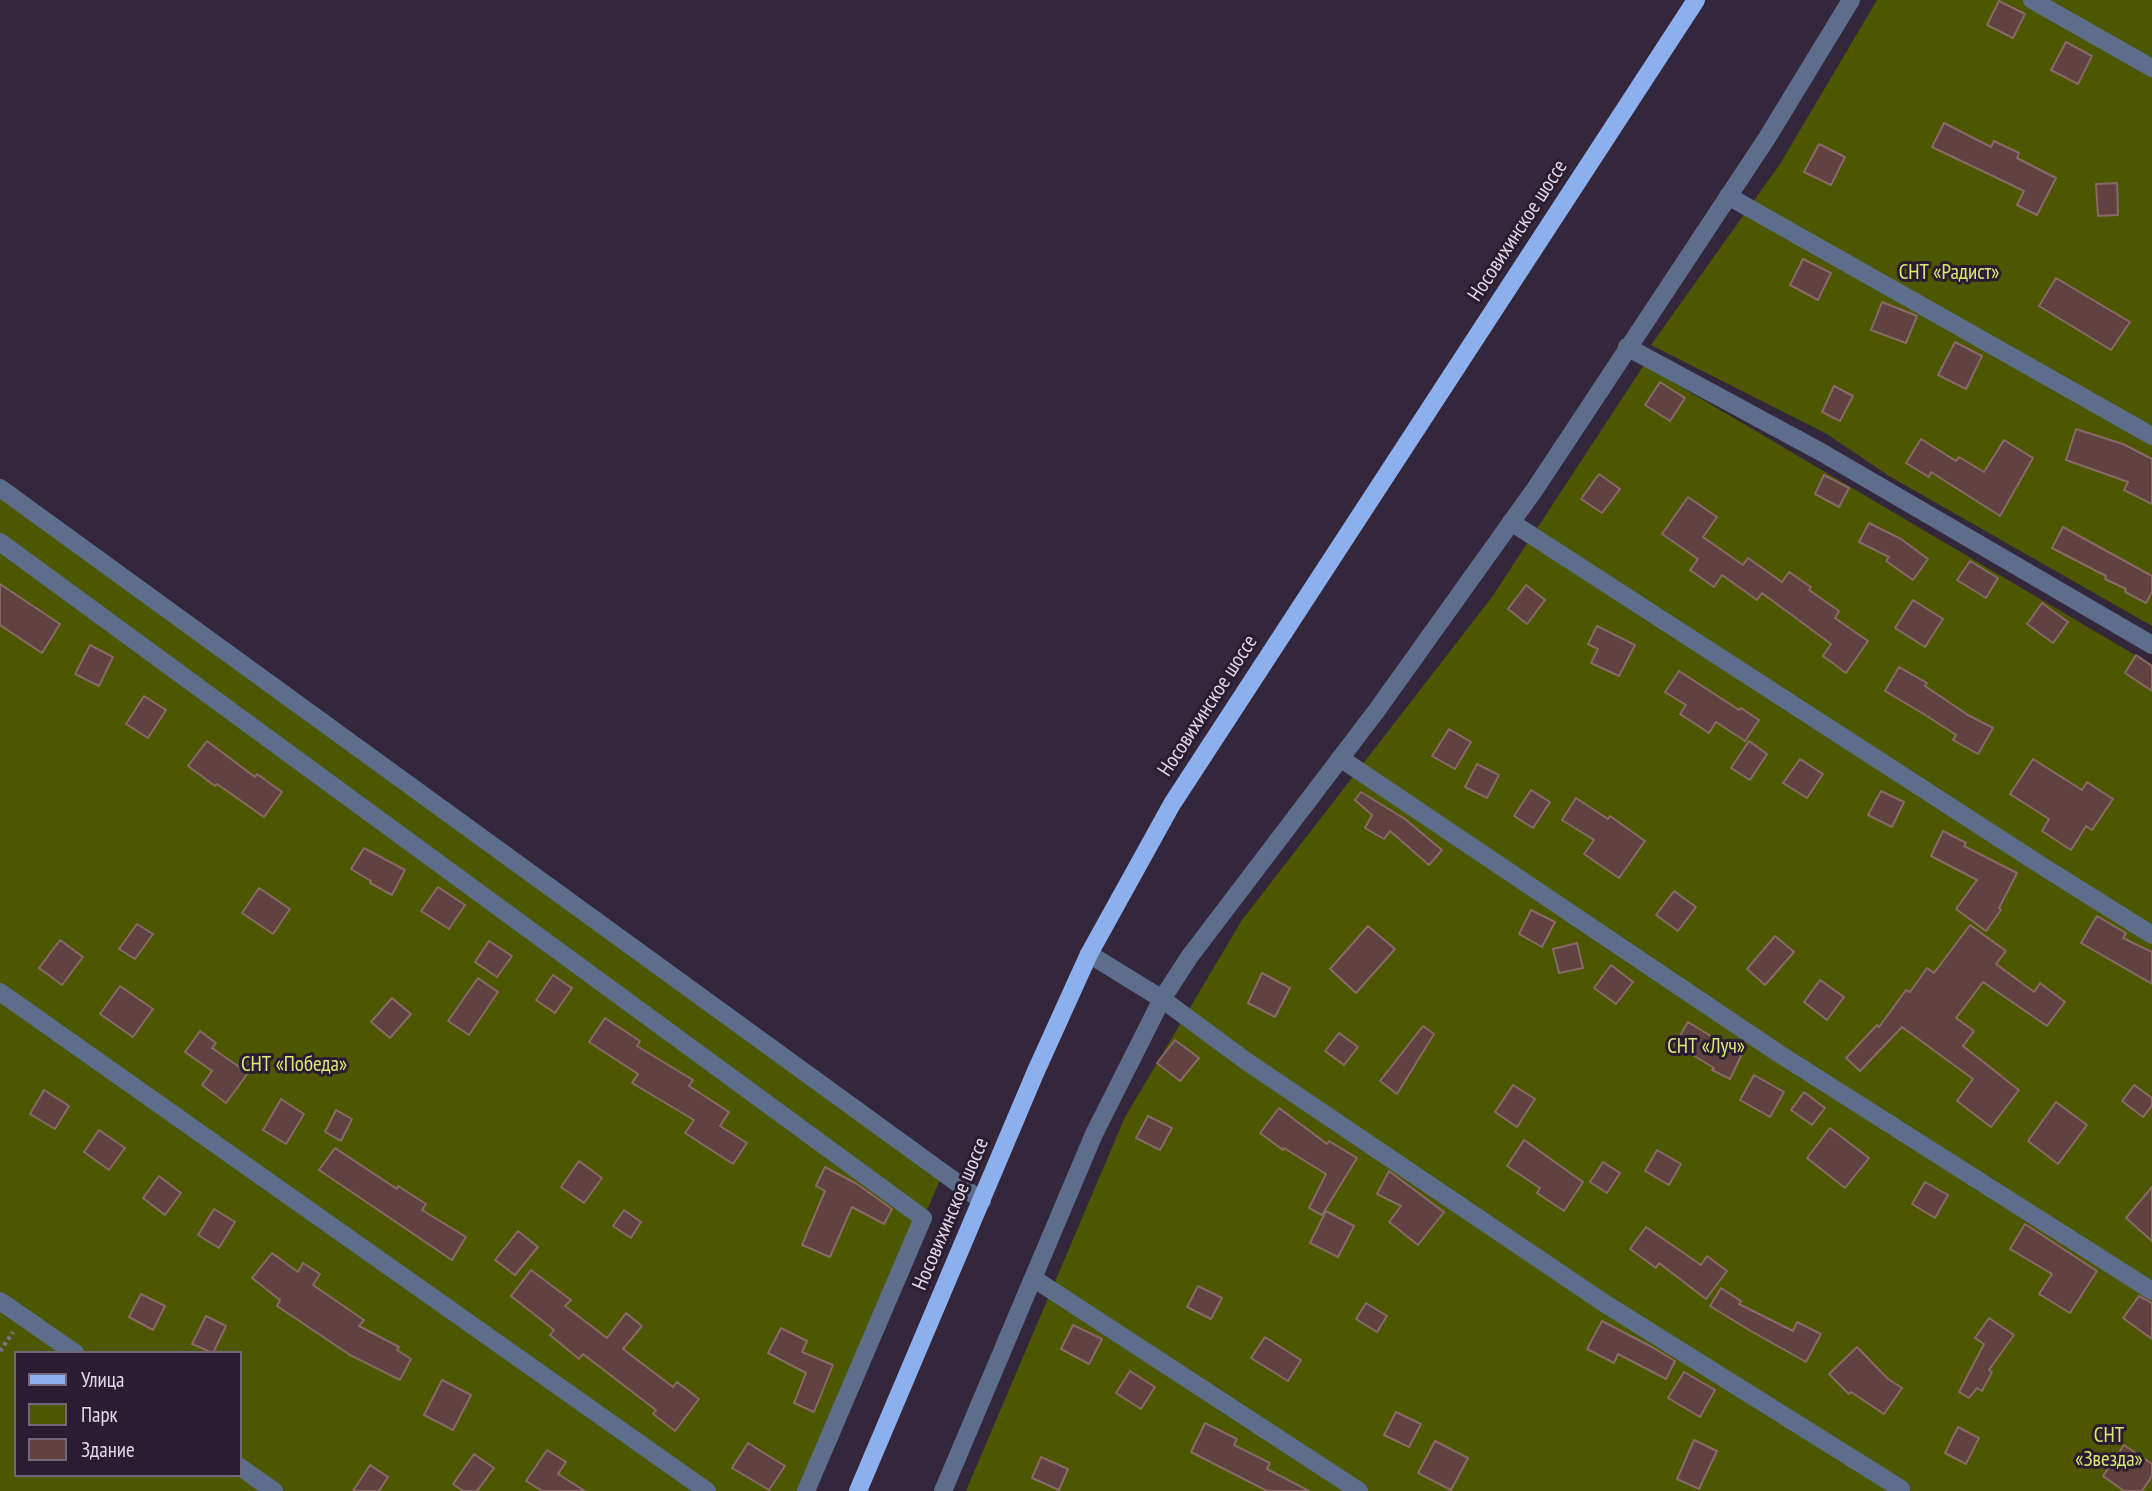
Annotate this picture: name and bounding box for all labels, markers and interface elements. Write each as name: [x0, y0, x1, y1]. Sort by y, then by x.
street label: Носовихинское шоссе: [1463, 156, 1573, 306]
park label: СНТ «Радист»: [1899, 260, 1999, 286]
street label: Носовихинское шоссе: [1153, 631, 1263, 781]
park label: СНТ «Луч»: [1667, 1034, 1745, 1060]
park label: СНТ «Победа»: [241, 1052, 347, 1078]
street label: Носовихинское шоссе: [908, 1134, 994, 1294]
legend: [14, 1351, 242, 1477]
text: Улица: [81, 1366, 124, 1393]
text: Парк: [81, 1401, 118, 1428]
park label: СНТ «Звезда»: [2075, 1423, 2143, 1473]
text: Здание: [81, 1436, 135, 1463]

